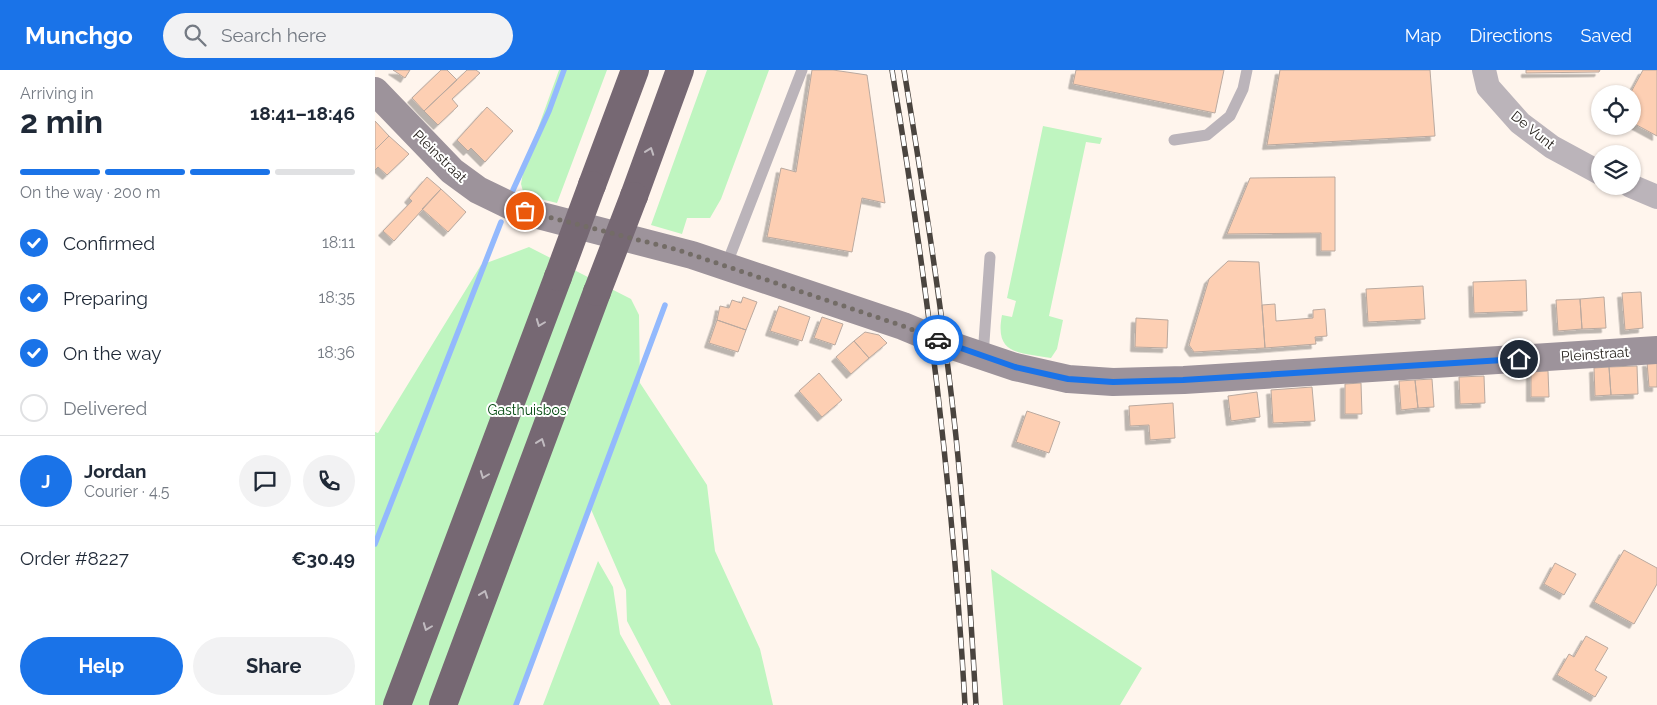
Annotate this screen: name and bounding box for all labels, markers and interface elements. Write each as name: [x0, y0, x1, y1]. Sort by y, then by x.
search box: [163, 13, 513, 58]
text: Munchgo: [25, 21, 133, 50]
icon: search: [181, 21, 209, 49]
text: Search here: [221, 24, 326, 46]
text: Map: [1405, 25, 1441, 46]
text: Directions: [1469, 25, 1553, 46]
text: Saved: [1581, 25, 1632, 46]
text: Arriving in: [20, 84, 94, 103]
map controls: [1591, 85, 1641, 195]
button: locate: [1591, 85, 1641, 135]
text: 18:41–18:46: [250, 102, 355, 124]
text: 2 min: [20, 103, 103, 140]
street label: De Vunt: [1508, 108, 1558, 153]
street label: Pleinstraat: [410, 127, 470, 186]
button: layers: [1591, 145, 1641, 195]
one-way arrow: [644, 147, 654, 155]
text: On the way · 200 m: [20, 183, 160, 202]
pin: [504, 190, 546, 232]
icon: bag: [511, 197, 539, 225]
icon: check: [20, 229, 48, 257]
text: Confirmed: [63, 232, 155, 254]
text: 18:11: [322, 233, 355, 252]
icon: check: [20, 284, 48, 312]
text: Preparing: [63, 287, 148, 309]
text: 18:35: [318, 288, 355, 307]
courier: [913, 315, 963, 365]
one-way arrow: [536, 318, 546, 327]
icon: car: [924, 326, 952, 354]
pin: [1498, 338, 1540, 380]
icon: check: [20, 339, 48, 367]
text: On the way: [63, 342, 162, 364]
text: 18:36: [317, 343, 355, 362]
street label: Pleinstraat: [1560, 344, 1630, 364]
icon: home: [1505, 345, 1533, 373]
text: Delivered: [63, 397, 147, 419]
park label: Gasthuisbos: [487, 402, 567, 418]
one-way arrow: [535, 438, 545, 446]
button: chat: [239, 455, 291, 507]
button: phone: [303, 455, 355, 507]
text: Jordan: [84, 460, 147, 482]
text: J: [41, 470, 51, 492]
one-way arrow: [479, 470, 490, 479]
text: Courier · 4.5: [84, 482, 169, 501]
text: Order #8227: [20, 547, 129, 569]
text: €30.49: [291, 547, 355, 569]
one-way arrow: [478, 590, 488, 599]
one-way arrow: [423, 622, 433, 631]
button: Help: [20, 637, 183, 695]
button: Share: [193, 637, 355, 695]

